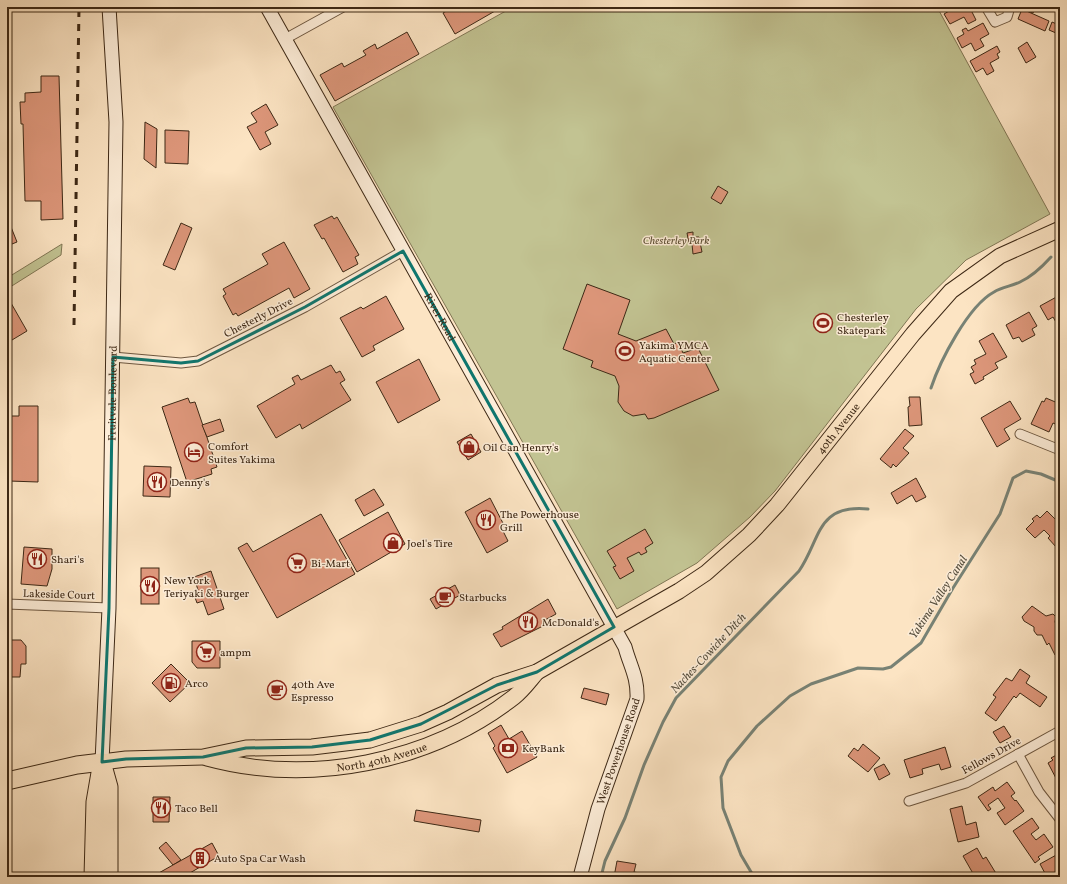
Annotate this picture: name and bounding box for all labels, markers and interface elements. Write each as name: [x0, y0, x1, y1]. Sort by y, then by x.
park label: Chesterley Park: [643, 234, 709, 249]
street label: River Road: [419, 291, 459, 345]
street label: Chesterly Drive: [222, 295, 296, 342]
place label: Chesterley Skatepark: [837, 311, 889, 339]
sports icon: Chesterley Skatepark: [812, 312, 834, 334]
place label: Yakima YMCA Aquatic Center: [639, 339, 711, 367]
sports icon: Yakima YMCA Aquatic Center: [614, 340, 636, 362]
street label: Fruitvale Boulevard: [105, 345, 122, 441]
street label: 40th Avenue: [814, 400, 864, 458]
shop icon: Oil Can Henry's: [458, 436, 480, 458]
place label: Comfort Suites Yakima: [208, 440, 276, 468]
hotel icon: Comfort Suites Yakima: [183, 441, 205, 463]
place label: Oil Can Henry's: [483, 441, 559, 456]
restaurant icon: Denny's: [146, 471, 168, 493]
place label: Denny's: [171, 476, 210, 491]
place label: The Powerhouse Grill: [500, 508, 579, 536]
restaurant icon: The Powerhouse Grill: [475, 509, 497, 531]
shop icon: Joel's Tire: [382, 532, 404, 554]
place label: Joel's Tire: [407, 537, 453, 552]
restaurant icon: Shari's: [26, 548, 48, 570]
supermarket icon: Bi-Mart: [286, 552, 308, 574]
place label: Shari's: [51, 553, 85, 568]
water label: Yakima Valley Canal: [906, 553, 972, 642]
place label: Bi-Mart: [311, 557, 350, 572]
place label: New York Teriyaki & Burger: [164, 574, 250, 602]
restaurant icon: New York Teriyaki & Burger: [139, 575, 161, 597]
cafe icon: Starbucks: [434, 586, 456, 608]
street label: Lakeside Court: [23, 587, 95, 604]
place label: Starbucks: [459, 591, 507, 606]
water label: Naches-Cowiche Ditch: [667, 610, 750, 697]
restaurant icon: McDonald's: [517, 611, 539, 633]
place label: McDonald's: [542, 616, 600, 631]
supermarket icon: ampm: [195, 641, 217, 663]
place label: ampm: [220, 646, 252, 661]
fuel station icon: Arco: [160, 672, 182, 694]
place label: Arco: [185, 677, 208, 692]
place label: 40th Ave Espresso: [291, 678, 335, 706]
cafe icon: 40th Ave Espresso: [266, 679, 288, 701]
street label: West Powerhouse Road: [594, 696, 645, 807]
street label: Fellows Drive: [959, 734, 1024, 779]
bank icon: KeyBank: [497, 737, 519, 759]
street label: North 40th Avenue: [336, 740, 430, 776]
place label: KeyBank: [522, 742, 565, 757]
restaurant icon: Taco Bell: [150, 797, 172, 819]
place label: Taco Bell: [175, 802, 218, 817]
building icon: Auto Spa Car Wash: [189, 847, 211, 869]
place label: Auto Spa Car Wash: [214, 852, 306, 867]

